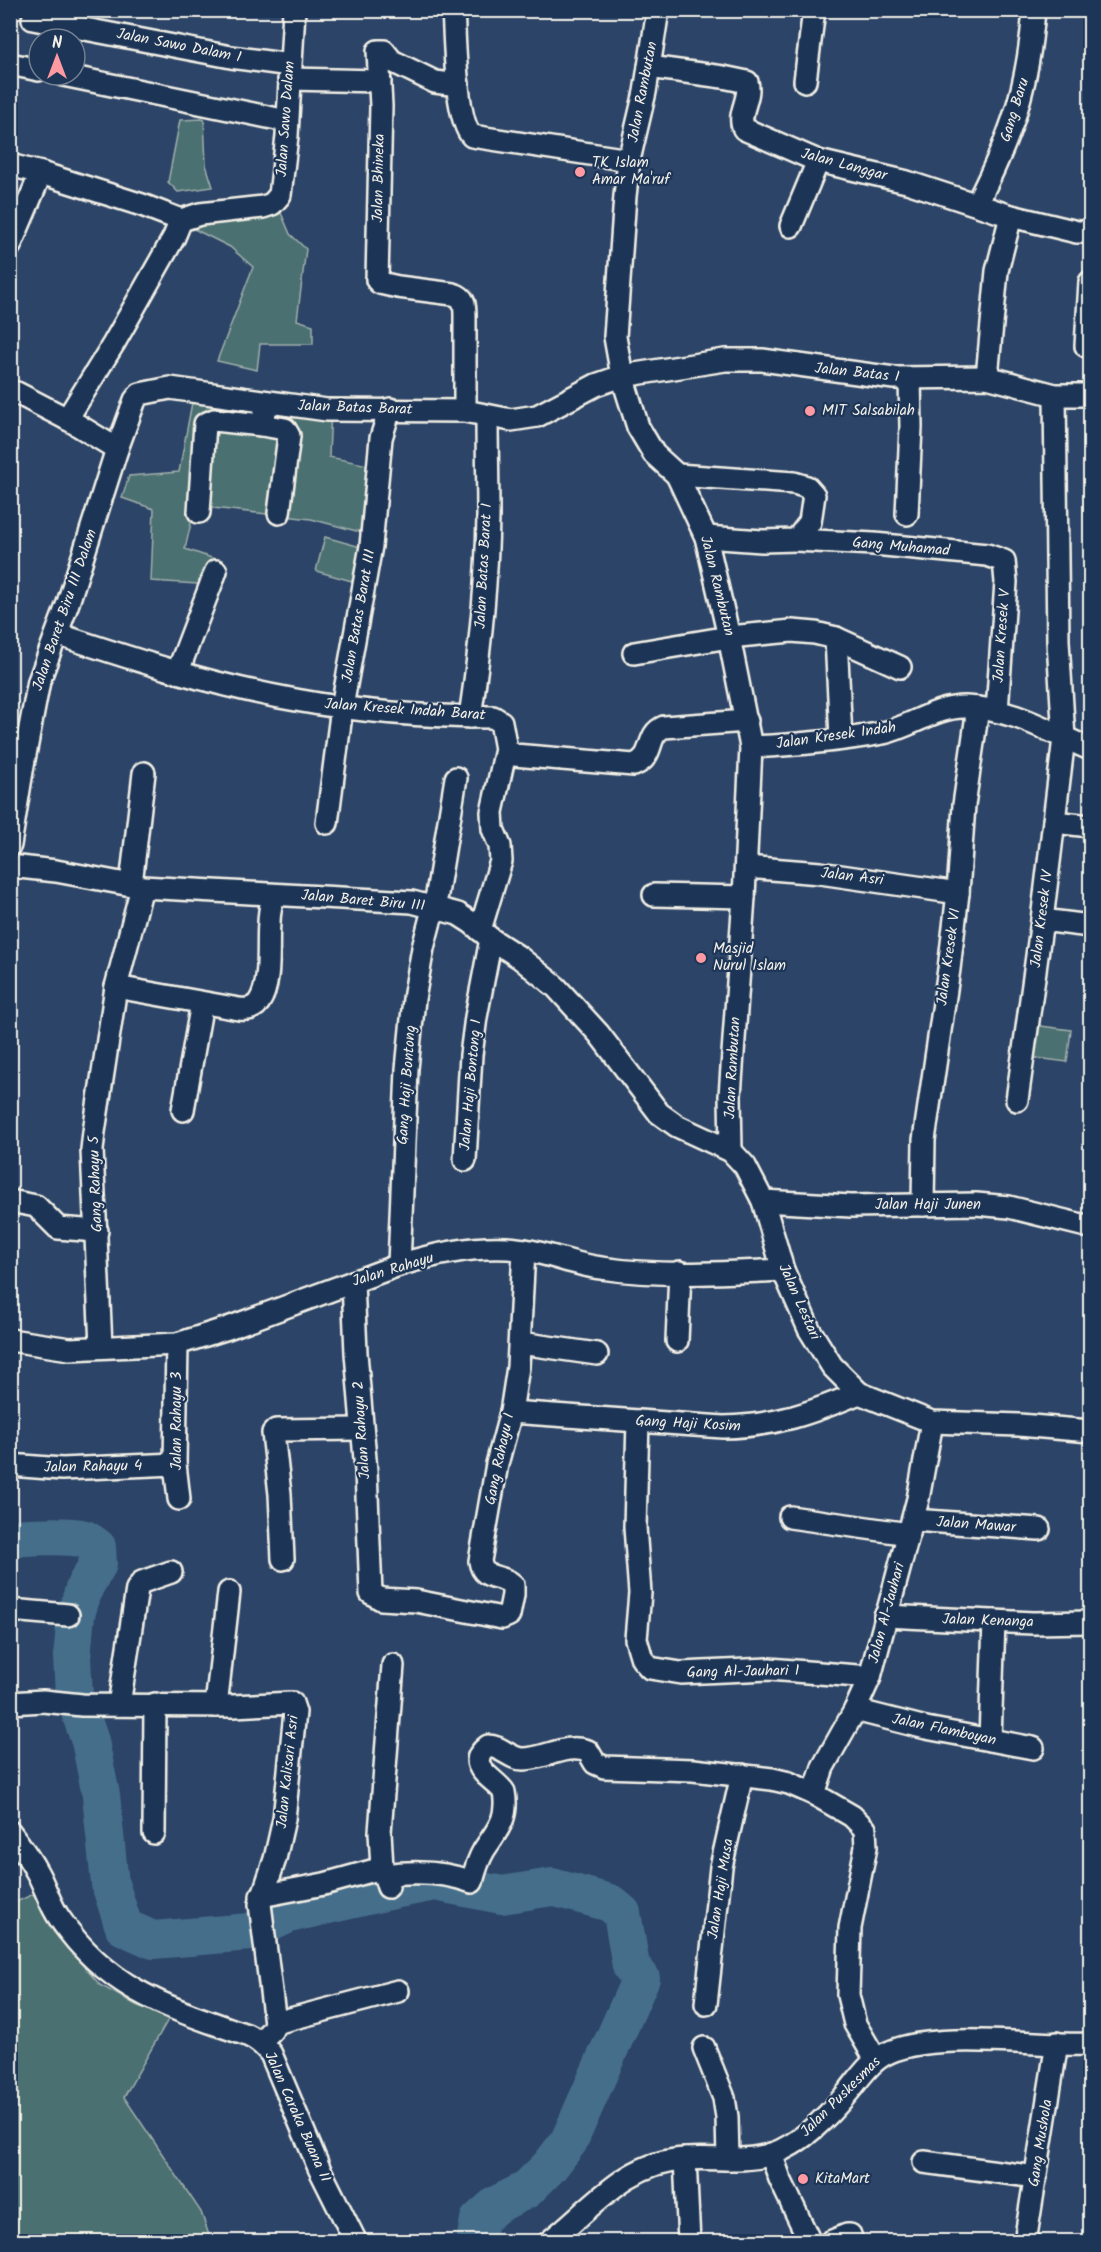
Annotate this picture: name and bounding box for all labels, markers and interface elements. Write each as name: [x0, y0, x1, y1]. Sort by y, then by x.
street label: Jalan Sawo Dalam 1: [114, 22, 244, 70]
north arrow: [27, 27, 87, 87]
text: N: [52, 31, 62, 56]
street label: Jalan Rambutan: [621, 39, 665, 145]
street label: Jalan Sawo Dalam: [270, 60, 302, 178]
street label: Gang Baru: [994, 75, 1036, 145]
street label: Jalan Bhineka: [366, 133, 392, 223]
street label: Jalan Langgar: [798, 142, 891, 188]
place label: TK Islam Amar Ma'ruf: [592, 151, 671, 192]
marker: TK Islam Amar Ma'ruf: [573, 165, 587, 179]
street label: Jalan Batas I: [813, 357, 901, 389]
street label: Jalan Batas Barat: [297, 394, 413, 422]
place label: MIT Salsabilah: [822, 399, 915, 423]
marker: MIT Salsabilah: [803, 404, 817, 418]
street label: Jalan Batas Barat I: [469, 502, 499, 629]
street label: Jalan Baret Biru III Dalam: [26, 526, 104, 694]
street label: Gang Muhamad: [851, 531, 951, 563]
street label: Jalan Rambutan: [693, 533, 741, 639]
street label: Jalan Batas Barat III: [335, 547, 383, 685]
street label: Jalan Kresek V: [987, 587, 1017, 683]
street label: Jalan Kresek Indah Barat: [324, 692, 486, 728]
street label: Jalan Kresek Indah: [775, 716, 897, 756]
street label: Jalan Asri: [819, 861, 886, 893]
street label: Jalan Kresek IV: [1024, 868, 1060, 969]
street label: Jalan Baret Biru III: [300, 884, 426, 918]
street label: Jalan Kresek VI: [930, 906, 968, 1007]
place label: Masjid Nurul Islam: [713, 937, 786, 978]
marker: Masjid Nurul Islam: [694, 951, 708, 965]
street label: Jalan Rambutan: [718, 1016, 748, 1120]
street label: Jalan Haji Bontong I: [453, 1018, 489, 1152]
street label: Gang Haji Bontong: [391, 1024, 423, 1146]
street label: Gang Rahayu 5: [82, 1134, 110, 1233]
street label: Jalan Haji Junen: [875, 1193, 981, 1217]
street label: Jalan Rahayu: [349, 1246, 437, 1294]
street label: Jalan Lestari: [771, 1260, 827, 1345]
street label: Jalan Rahayu 3: [165, 1371, 189, 1470]
street label: Jalan Rahayu 2: [347, 1380, 377, 1480]
street label: Gang Haji Kosim: [635, 1409, 741, 1439]
street label: Gang Rahayu I: [479, 1411, 521, 1507]
street label: Jalan Rahayu 4: [44, 1454, 142, 1480]
street label: Jalan Mawar: [935, 1510, 1018, 1540]
street label: Jalan Al-Jauhari: [862, 1559, 912, 1666]
street label: Jalan Kenanga: [942, 1607, 1034, 1635]
street label: Gang Al-Jauhari 1: [686, 1659, 800, 1685]
street label: Jalan Flamboyan: [890, 1707, 998, 1753]
street label: Jalan Kalisari Asri: [270, 1713, 306, 1830]
street label: Jalan Haji Musa: [701, 1837, 741, 1941]
street label: Jalan Caraka Buana II: [257, 2048, 337, 2187]
street label: Jalan Puskesmas: [795, 2051, 887, 2143]
street label: Gang Mushola: [1022, 2098, 1060, 2188]
place label: KitaMart: [815, 2167, 870, 2191]
marker: KitaMart: [796, 2172, 810, 2186]

